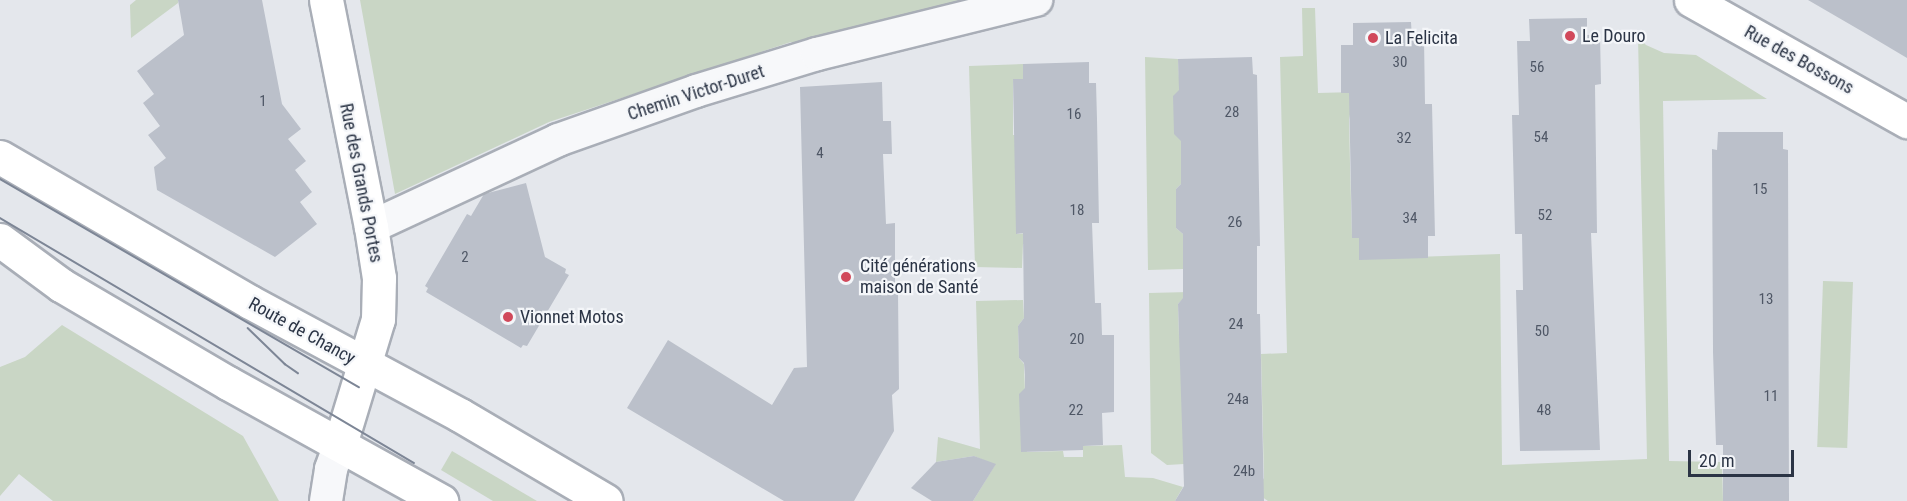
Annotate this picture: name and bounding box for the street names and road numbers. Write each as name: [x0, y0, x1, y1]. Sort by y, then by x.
street label: Rue des Bossons: [1741, 21, 1857, 99]
street label: Chemin Victor-Duret: [625, 61, 767, 125]
street label: Rue des Grands Portes: [335, 102, 387, 264]
street label: Route de Chancy: [245, 293, 359, 369]

